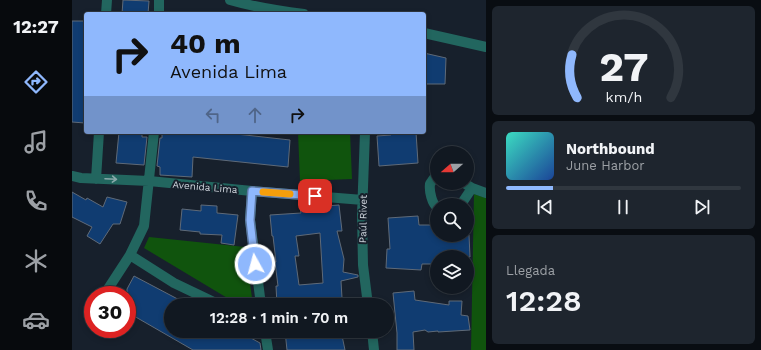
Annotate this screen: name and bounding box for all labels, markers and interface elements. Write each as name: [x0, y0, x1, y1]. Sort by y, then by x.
text: 12:27: [13, 16, 59, 37]
text: 40 m: [170, 27, 240, 60]
icon: right: [104, 28, 156, 80]
text: 27: [599, 42, 648, 91]
text: Avenida Lima: [170, 61, 287, 82]
icon: directions: [22, 68, 50, 96]
text: km/h: [605, 89, 642, 105]
icon: left: [202, 104, 224, 126]
icon: ahead: [244, 104, 266, 126]
icon: right: [286, 104, 308, 126]
icon: music: [22, 128, 50, 156]
text: Northbound: [566, 140, 655, 158]
north arrow: [430, 146, 474, 190]
map controls: [430, 146, 474, 294]
text: June Harbor: [566, 158, 645, 173]
one-way arrow: [104, 176, 117, 183]
street label: Avenida Lima: [172, 179, 238, 195]
pin: [298, 179, 332, 213]
icon: arrive: [304, 185, 326, 207]
icon: phone: [22, 187, 50, 215]
street label: Paúl Rivet: [357, 194, 369, 243]
icon: previous: [534, 196, 556, 218]
icon: pause: [612, 196, 634, 218]
icon: next: [691, 196, 713, 218]
button: search: [430, 198, 474, 242]
position arrow: [234, 243, 276, 285]
icon: climate: [22, 247, 50, 275]
button: layers: [430, 250, 474, 294]
text: Llegada: [506, 263, 555, 278]
text: 12:28: [506, 283, 582, 318]
speed limit sign: 30: [84, 286, 136, 338]
icon: car: [22, 306, 50, 334]
text: 12:28 · 1 min · 70 m: [210, 309, 348, 327]

